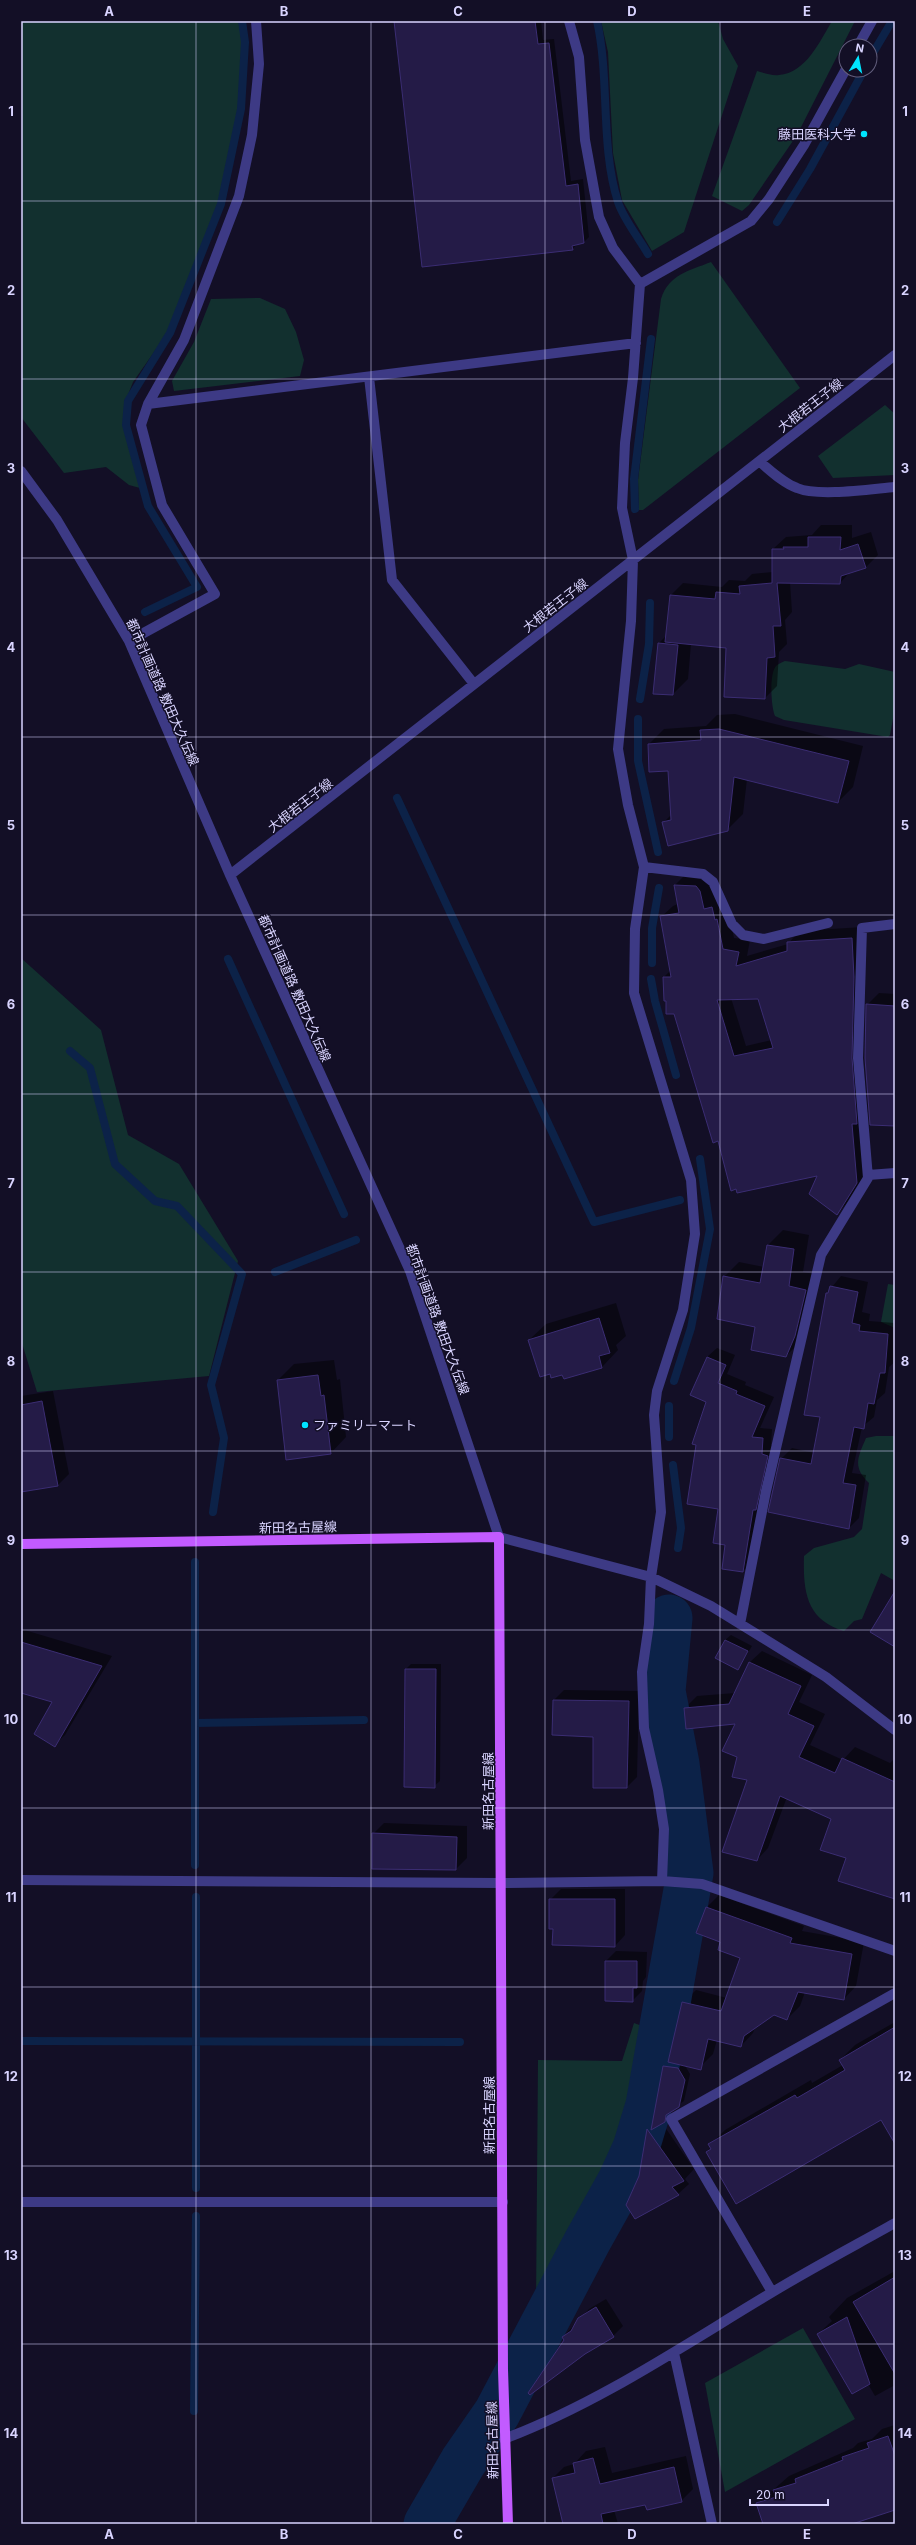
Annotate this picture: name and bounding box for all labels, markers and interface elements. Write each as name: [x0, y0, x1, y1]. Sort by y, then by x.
text: A: [104, 3, 114, 19]
text: B: [280, 3, 289, 19]
text: C: [453, 3, 463, 19]
text: D: [627, 3, 637, 19]
text: E: [803, 3, 811, 19]
north arrow: [838, 38, 878, 78]
text: N: [854, 41, 865, 56]
text: 1: [8, 103, 14, 119]
text: 1: [902, 103, 908, 119]
place label: 藤田医科大学: [778, 126, 856, 142]
marker: 藤田医科大学: [859, 129, 869, 139]
text: 2: [7, 282, 15, 298]
text: 2: [901, 282, 909, 298]
street label: 大根若王子線: [774, 375, 846, 435]
text: 3: [7, 460, 15, 476]
text: 3: [901, 460, 909, 476]
street label: 大根若王子線: [519, 575, 591, 635]
street label: 都市計画道路 敷田大久伝線: [123, 616, 203, 768]
text: 4: [7, 639, 16, 655]
text: 4: [901, 639, 910, 655]
street label: 大根若王子線: [264, 775, 336, 835]
text: 5: [7, 817, 15, 833]
text: 5: [901, 817, 909, 833]
street label: 都市計画道路 敷田大久伝線: [255, 912, 335, 1064]
text: 6: [7, 996, 15, 1012]
text: 6: [901, 996, 909, 1012]
text: 7: [7, 1175, 15, 1191]
text: 7: [901, 1175, 909, 1191]
street label: 都市計画道路 敷田大久伝線: [403, 1241, 473, 1397]
text: 8: [7, 1353, 15, 1369]
text: 8: [901, 1353, 909, 1369]
place label: ファミリーマート: [313, 1417, 417, 1433]
marker: ファミリーマート: [300, 1420, 310, 1430]
street label: 新田名古屋線: [259, 1518, 337, 1536]
text: 9: [7, 1532, 15, 1548]
text: 9: [901, 1532, 909, 1548]
text: 10: [4, 1711, 18, 1727]
text: 10: [898, 1711, 912, 1727]
street label: 新田名古屋線: [480, 1752, 496, 1830]
text: 11: [5, 1889, 17, 1905]
text: 11: [899, 1889, 911, 1905]
text: 12: [4, 2068, 18, 2084]
text: 12: [898, 2068, 912, 2084]
street label: 新田名古屋線: [481, 2076, 497, 2154]
text: 13: [4, 2247, 18, 2263]
text: 13: [898, 2247, 912, 2263]
street label: 新田名古屋線: [483, 2401, 501, 2479]
text: 14: [4, 2425, 18, 2441]
text: 14: [898, 2425, 912, 2441]
scale bar: [750, 2481, 828, 2507]
text: 20 m: [756, 2487, 785, 2502]
text: A: [104, 2526, 114, 2542]
text: B: [280, 2526, 289, 2542]
text: C: [453, 2526, 463, 2542]
text: D: [627, 2526, 637, 2542]
text: E: [803, 2526, 811, 2542]

